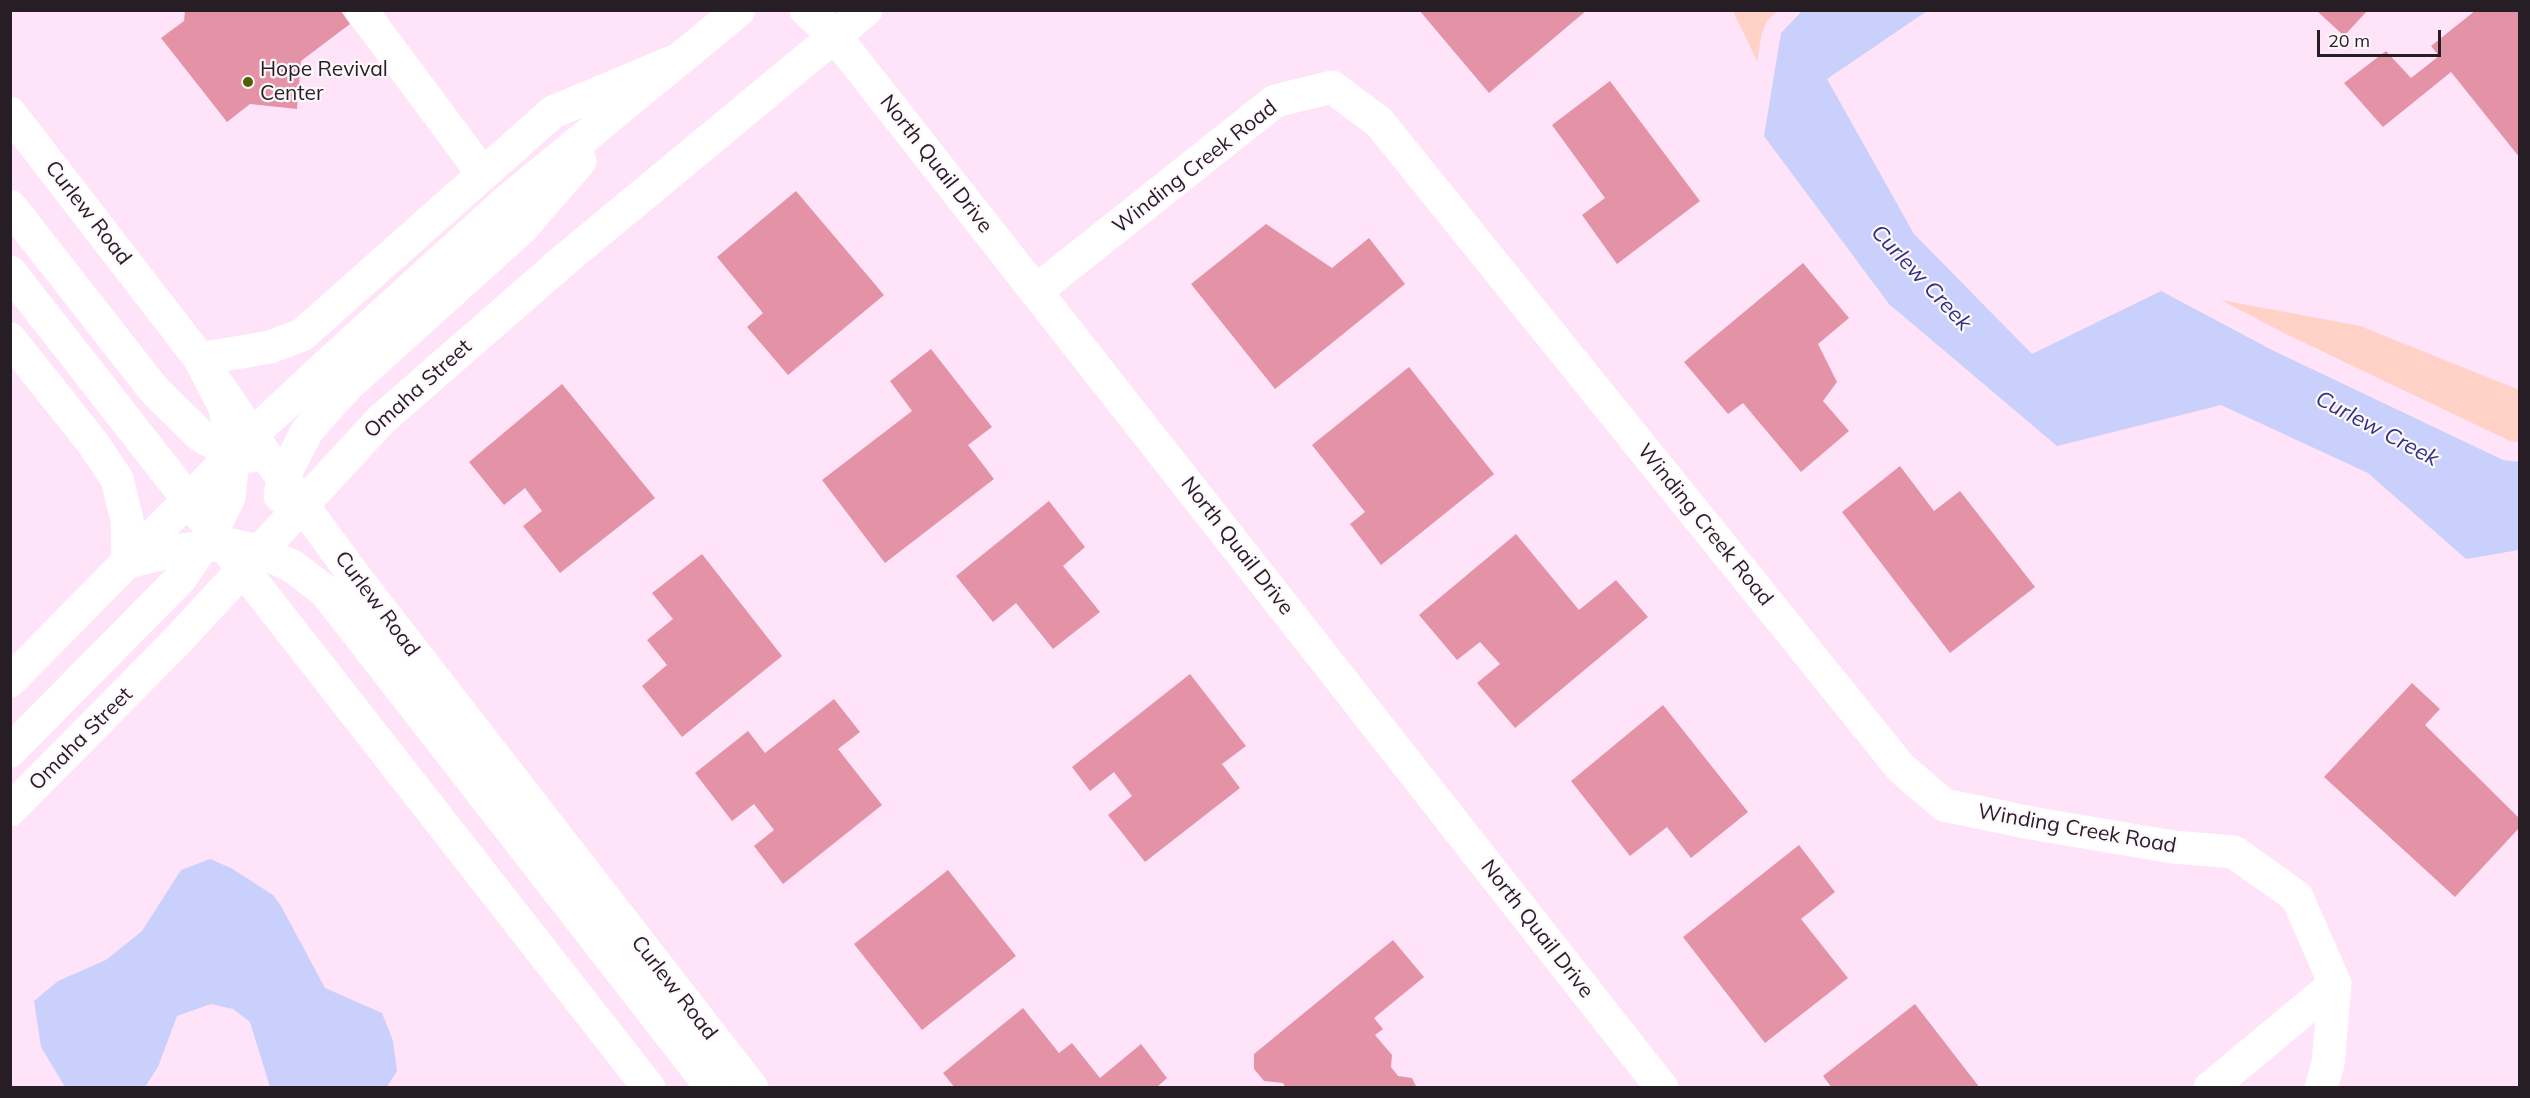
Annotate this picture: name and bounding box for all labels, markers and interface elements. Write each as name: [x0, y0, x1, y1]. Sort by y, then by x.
scale bar: [2320, 18, 2444, 56]
text: 20 m: [2328, 29, 2370, 52]
place label: Hope Revival Center: [260, 57, 388, 107]
marker: Hope Revival Center: [241, 75, 255, 89]
street label: North Quail Drive: [874, 90, 998, 238]
street label: Winding Creek Road: [1108, 95, 1282, 239]
street label: Curlew Road: [39, 156, 137, 270]
water label: Curlew Creek: [1865, 219, 1977, 337]
street label: Omaha Street: [359, 334, 477, 444]
water label: Curlew Creek: [2311, 386, 2443, 472]
street label: Winding Creek Road: [1632, 439, 1778, 611]
street label: North Quail Drive: [1175, 472, 1299, 620]
street label: Curlew Road: [329, 546, 425, 662]
street label: Omaha Street: [24, 682, 138, 796]
street label: Winding Creek Road: [1976, 799, 2178, 859]
street label: North Quail Drive: [1475, 855, 1599, 1003]
street label: Curlew Road: [625, 931, 723, 1045]

